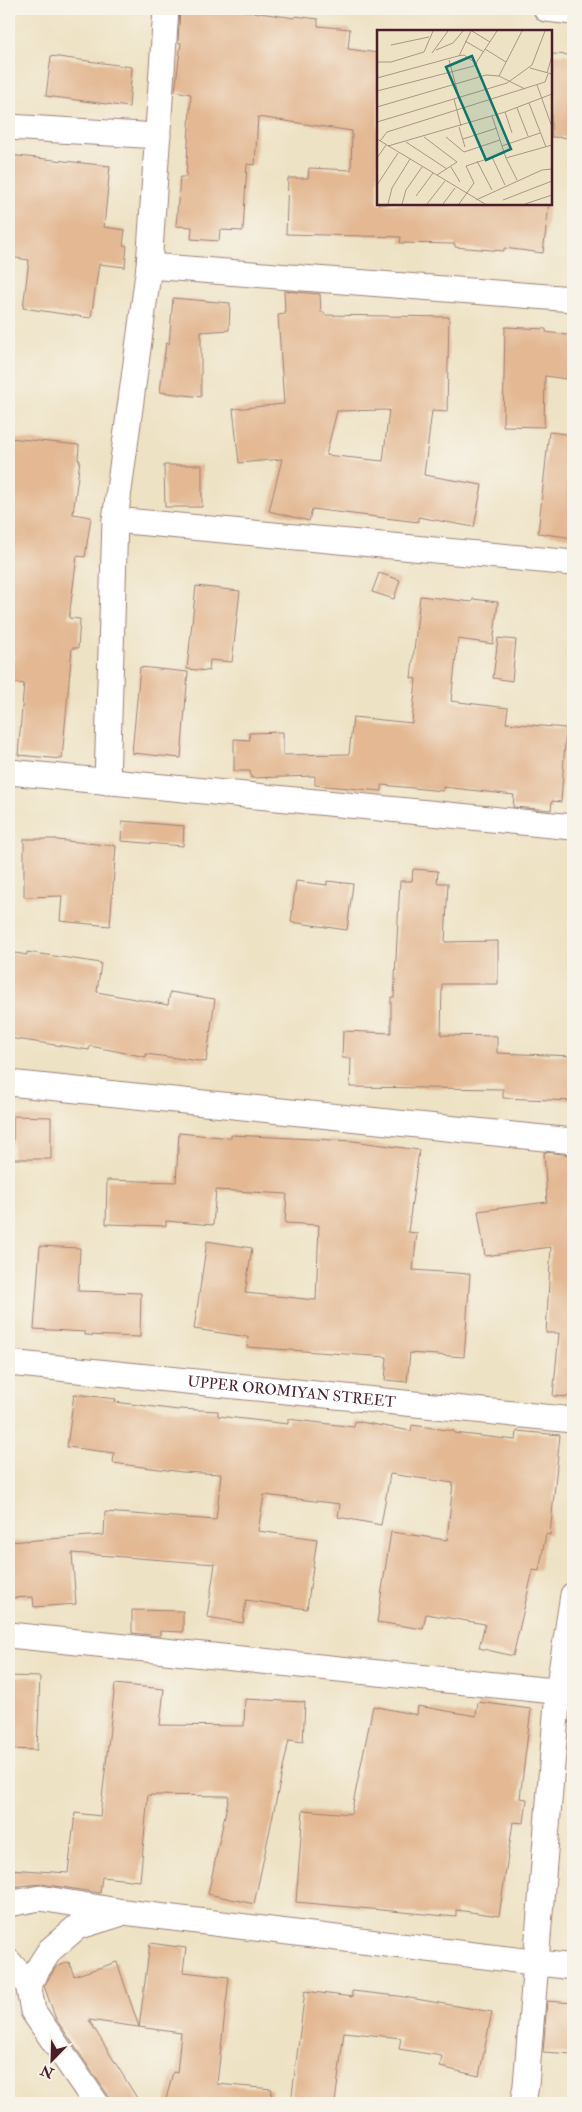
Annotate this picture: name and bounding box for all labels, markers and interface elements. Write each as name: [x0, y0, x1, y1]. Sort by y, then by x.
inset map: [377, 30, 552, 205]
street label: UPPER OROMIYAN STREET: [187, 1372, 396, 1412]
north arrow: [28, 2034, 78, 2084]
text: N: [38, 2061, 57, 2082]

